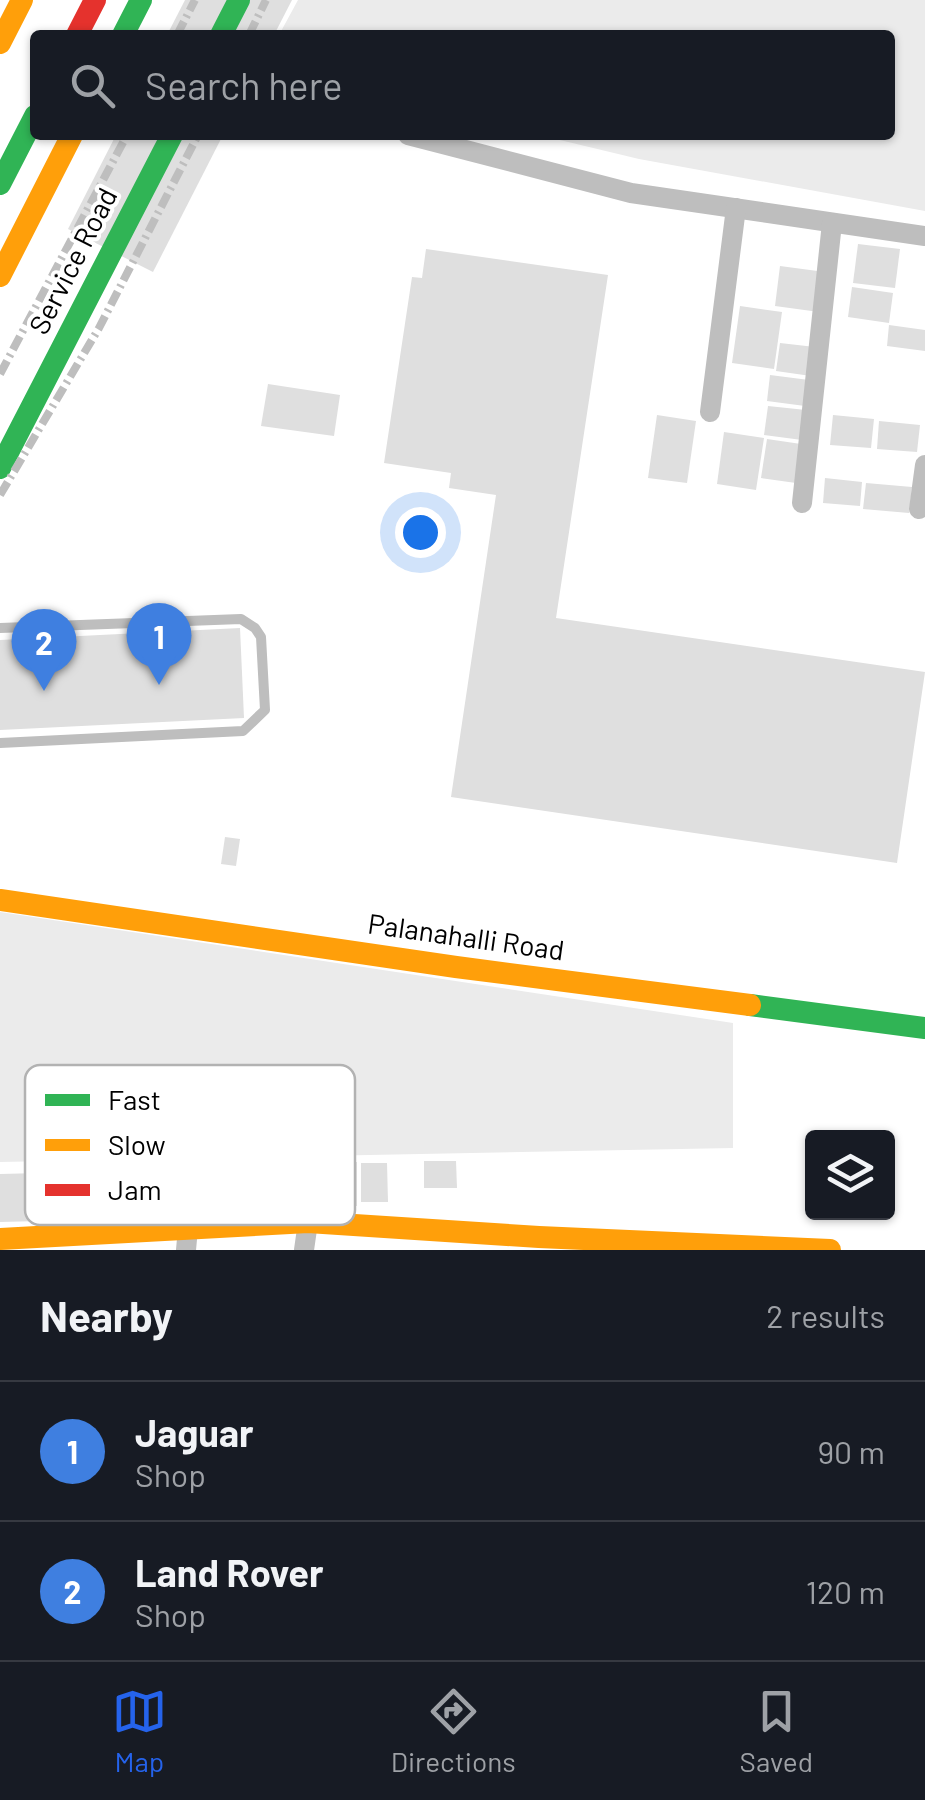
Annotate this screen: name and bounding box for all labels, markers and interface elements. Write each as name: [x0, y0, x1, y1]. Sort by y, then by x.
search box: [30, 30, 895, 140]
icon: search: [65, 58, 120, 113]
text: Search here: [145, 62, 343, 108]
street label: Service Road: [21, 182, 123, 339]
your location: [395, 507, 446, 558]
pin: 1: [126, 602, 192, 685]
pin: 2: [12, 608, 76, 691]
street label: Palanahalli Road: [366, 905, 566, 967]
legend: [25, 1065, 355, 1225]
text: Fast: [108, 1082, 161, 1116]
text: Slow: [108, 1127, 166, 1161]
map controls: [805, 1130, 895, 1220]
button: layers: [805, 1130, 895, 1220]
text: Jam: [108, 1172, 162, 1206]
text: Nearby: [40, 1290, 173, 1340]
text: 2 results: [766, 1296, 885, 1334]
text: Jaguar: [135, 1409, 254, 1455]
text: 1: [67, 1432, 78, 1470]
text: 90 m: [817, 1432, 885, 1470]
text: Shop: [135, 1455, 206, 1493]
text: Land Rover: [135, 1549, 324, 1595]
text: 2: [64, 1572, 81, 1610]
text: 120 m: [806, 1572, 885, 1610]
text: Shop: [135, 1595, 206, 1633]
tab: Map: [112, 1684, 167, 1778]
tab: Directions: [391, 1684, 516, 1778]
tab: Saved: [740, 1684, 813, 1778]

